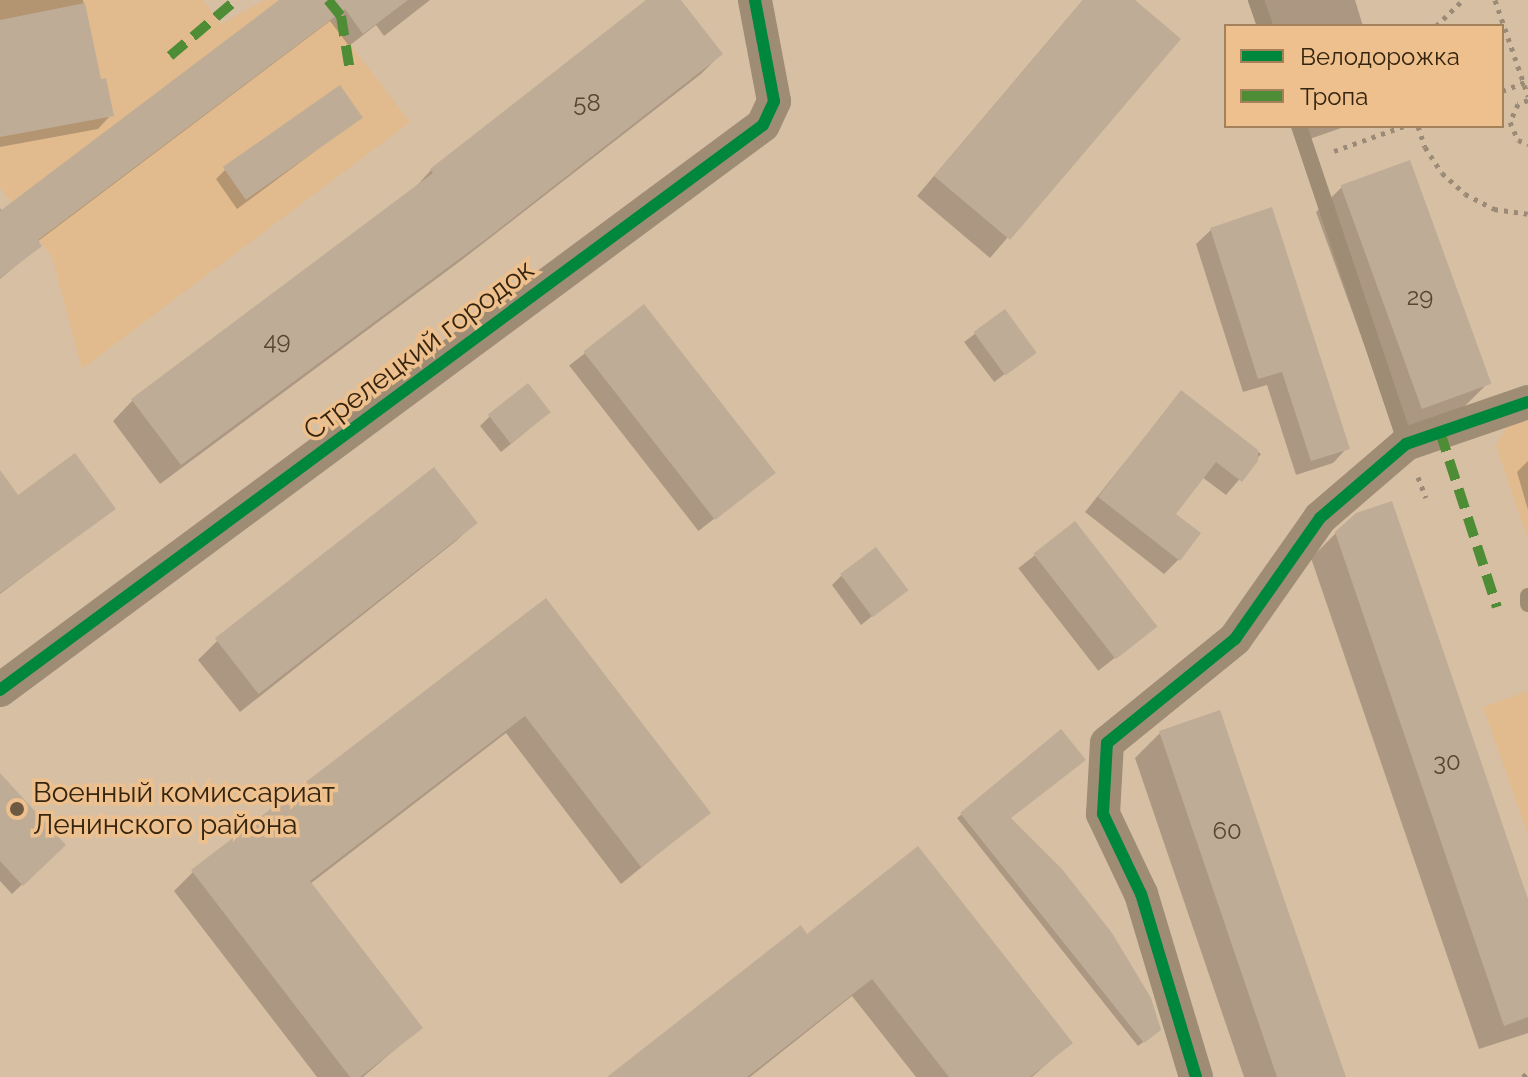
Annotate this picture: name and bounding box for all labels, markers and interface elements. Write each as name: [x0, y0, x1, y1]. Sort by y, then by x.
legend: [1224, 24, 1504, 128]
text: Велодорожка: [1300, 42, 1460, 71]
text: Тропа: [1300, 82, 1368, 111]
house number: 58: [573, 89, 601, 117]
street label: Стрелецкий городок: [297, 253, 541, 447]
house number: 29: [1407, 283, 1433, 311]
house number: 49: [263, 327, 291, 355]
house number: 30: [1433, 748, 1461, 776]
place label: Военный комиссариат Ленинского района: [33, 776, 335, 842]
marker: Военный комиссариат Ленинского района: [8, 800, 26, 818]
house number: 60: [1212, 817, 1242, 845]

